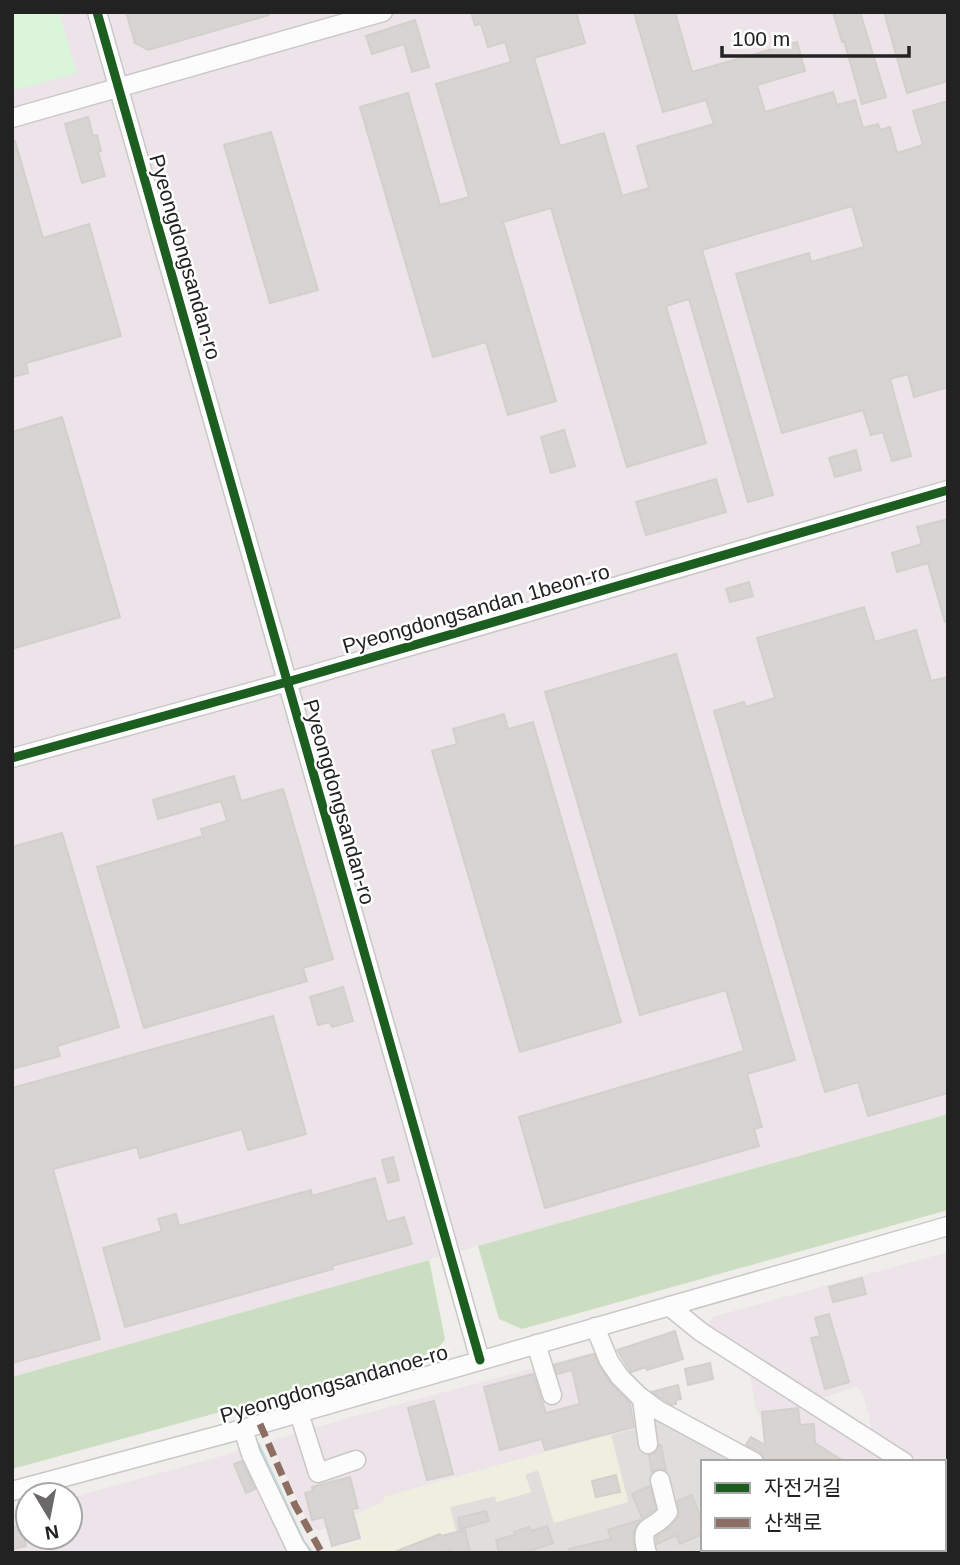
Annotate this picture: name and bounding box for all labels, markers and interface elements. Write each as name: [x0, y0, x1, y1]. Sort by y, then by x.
scale bar: [722, 14, 909, 58]
text: 100 m: [732, 27, 790, 50]
street label: Pyeongdongsandan-ro: [145, 152, 226, 362]
street label: Pyeongdongsandan 1beon-ro: [340, 559, 612, 658]
street label: Pyeongdongsandan-ro: [299, 697, 380, 907]
street label: Pyeongdongsandanoe-ro: [217, 1340, 450, 1427]
legend: [701, 1460, 946, 1551]
text: 자전거길: [764, 1476, 841, 1499]
north arrow: [14, 1481, 84, 1551]
text: 산책로: [764, 1511, 822, 1534]
text: N: [43, 1521, 60, 1544]

